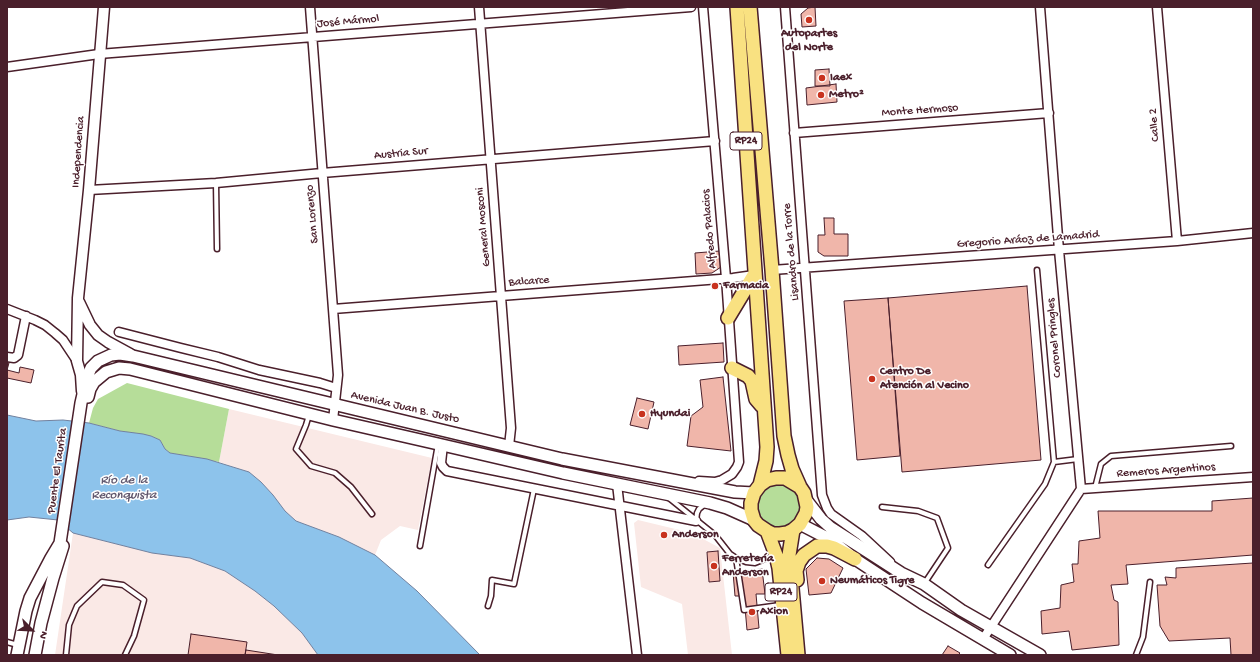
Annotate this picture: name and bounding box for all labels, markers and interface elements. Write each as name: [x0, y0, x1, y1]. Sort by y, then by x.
street label: José Mármol: [316, 12, 380, 32]
marker: Autopartes del Norte: [804, 15, 814, 25]
place label: Autopartes del Norte: [781, 27, 837, 55]
place label: Iaex: [830, 71, 852, 85]
marker: Iaex: [817, 73, 827, 83]
place label: Metro²: [829, 88, 864, 102]
marker: Metro²: [816, 90, 826, 100]
street label: Monte Hermoso: [881, 101, 959, 121]
street label: Calle 2: [1146, 108, 1164, 142]
street label: Independencia: [69, 116, 89, 188]
road number: RP24: [730, 132, 762, 150]
street label: Austria Sur: [374, 144, 428, 164]
street label: San Lorenzo: [303, 184, 323, 244]
street label: General Mosconi: [473, 187, 495, 267]
street label: Alfredo Palacios: [699, 189, 721, 269]
street label: Lisandro de la Torre: [781, 203, 803, 301]
street label: Gregorio Aráoz de Lamadrid: [956, 228, 1100, 252]
street label: Balcarce: [508, 273, 550, 291]
place label: Farmacia: [723, 279, 769, 293]
marker: Farmacia: [710, 281, 720, 291]
street label: Coronel Pringles: [1044, 298, 1066, 378]
place label: Centro De Atención al Vecino: [880, 365, 969, 393]
marker: Centro De Atención al Vecino: [867, 374, 877, 384]
street label: Avenida Juan B. Justo: [349, 389, 461, 427]
place label: Hyundai: [650, 407, 690, 421]
marker: Hyundai: [637, 409, 647, 419]
street label: Puente El Taurita: [45, 427, 71, 515]
street label: Remeros Argentinos: [1116, 460, 1216, 482]
water label: Río de la Reconquista: [92, 473, 156, 504]
place label: Anderson: [672, 528, 719, 542]
marker: Anderson: [659, 530, 669, 540]
place label: Ferretería Anderson: [722, 552, 774, 580]
marker: Ferretería Anderson: [709, 561, 719, 571]
place label: Neumáticos Tigre: [830, 574, 914, 588]
marker: Neumáticos Tigre: [817, 576, 827, 586]
road number: RP24: [765, 583, 797, 601]
place label: Axion: [760, 605, 788, 619]
marker: Axion: [747, 607, 757, 617]
north arrow: [12, 610, 52, 650]
text: N: [36, 629, 50, 641]

